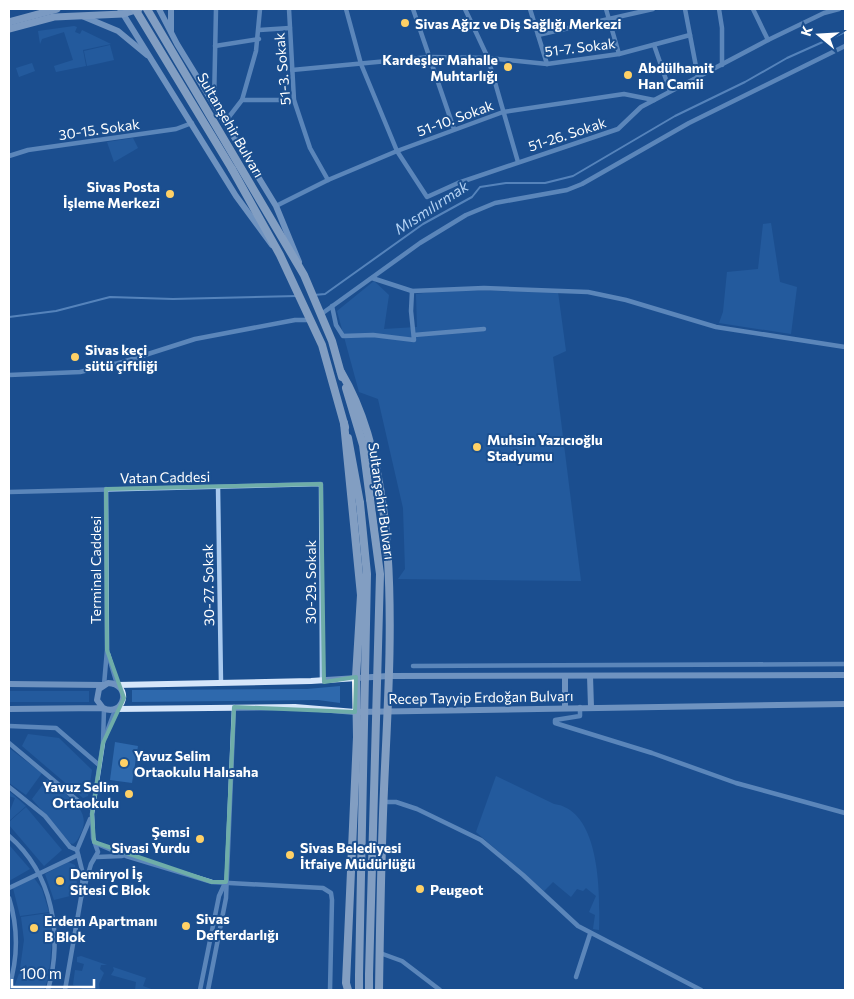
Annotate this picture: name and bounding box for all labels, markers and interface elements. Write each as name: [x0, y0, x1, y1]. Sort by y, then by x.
north arrow: [794, 10, 844, 60]
place label: Sivas Ağız ve Diş Sağlığı Merkezi: [415, 15, 621, 32]
marker: Sivas Ağız ve Diş Sağlığı Merkezi: [399, 17, 411, 29]
text: K: [797, 23, 816, 38]
street label: 51-3. Sokak: [270, 32, 294, 106]
street label: 51-7. Sokak: [544, 34, 617, 60]
place label: Kardeşler Mahalle Muhtarlığı: [382, 51, 498, 84]
place label: Abdülhamit Han Camii: [638, 59, 714, 92]
marker: Kardeşler Mahalle Muhtarlığı: [502, 61, 514, 73]
marker: Abdülhamit Han Camii: [622, 69, 634, 81]
street label: Sultanşehir Bulvarı: [194, 70, 268, 180]
street label: 51-10. Sokak: [415, 96, 496, 140]
street label: 51-26. Sokak: [526, 113, 609, 155]
street label: 30-15. Sokak: [57, 115, 141, 143]
water label: Mısmılırmak: [391, 176, 472, 238]
place label: Sivas Posta İşleme Merkezi: [63, 178, 160, 211]
marker: Sivas Posta İşleme Merkezi: [164, 188, 176, 200]
place label: Sivas keçi sütü çiftliği: [85, 341, 158, 374]
marker: Sivas keçi sütü çiftliği: [69, 351, 81, 363]
place label: Muhsin Yazıcıoğlu Stadyumu: [487, 431, 603, 464]
street label: Sultanşehir Bulvarı: [365, 441, 399, 561]
marker: Muhsin Yazıcıoğlu Stadyumu: [471, 441, 483, 453]
street label: Vatan Caddesi: [120, 468, 210, 486]
street label: Terminal Caddesi: [87, 516, 104, 624]
street label: 30-29. Sokak: [302, 540, 319, 624]
street label: 30-27. Sokak: [199, 543, 217, 626]
street label: Recep Tayyip Erdoğan Bulvarı: [388, 687, 574, 707]
place label: Yavuz Selim Ortaokulu Halısaha: [134, 747, 258, 780]
marker: Yavuz Selim Ortaokulu Halısaha: [118, 757, 130, 769]
place label: Yavuz Selim Ortaokulu: [42, 778, 119, 811]
marker: Yavuz Selim Ortaokulu: [123, 788, 135, 800]
place label: Şemsi Sivasi Yurdu: [111, 823, 190, 856]
marker: Şemsi Sivasi Yurdu: [194, 833, 206, 845]
place label: Sivas Belediyesi İtfaiye Müdürlüğü: [300, 839, 415, 872]
marker: Sivas Belediyesi İtfaiye Müdürlüğü: [284, 849, 296, 861]
place label: Demiryol İş Sitesi C Blok: [70, 865, 150, 898]
marker: Demiryol İş Sitesi C Blok: [54, 875, 66, 887]
place label: Peugeot: [430, 881, 483, 898]
marker: Peugeot: [414, 883, 426, 895]
place label: Sivas Defterdarlığı: [196, 910, 279, 943]
place label: Erdem Apartmanı B Blok: [44, 912, 157, 945]
marker: Sivas Defterdarlığı: [180, 920, 192, 932]
marker: Erdem Apartmanı B Blok: [28, 922, 40, 934]
scale bar: [12, 956, 95, 988]
text: 100 m: [20, 964, 62, 982]

